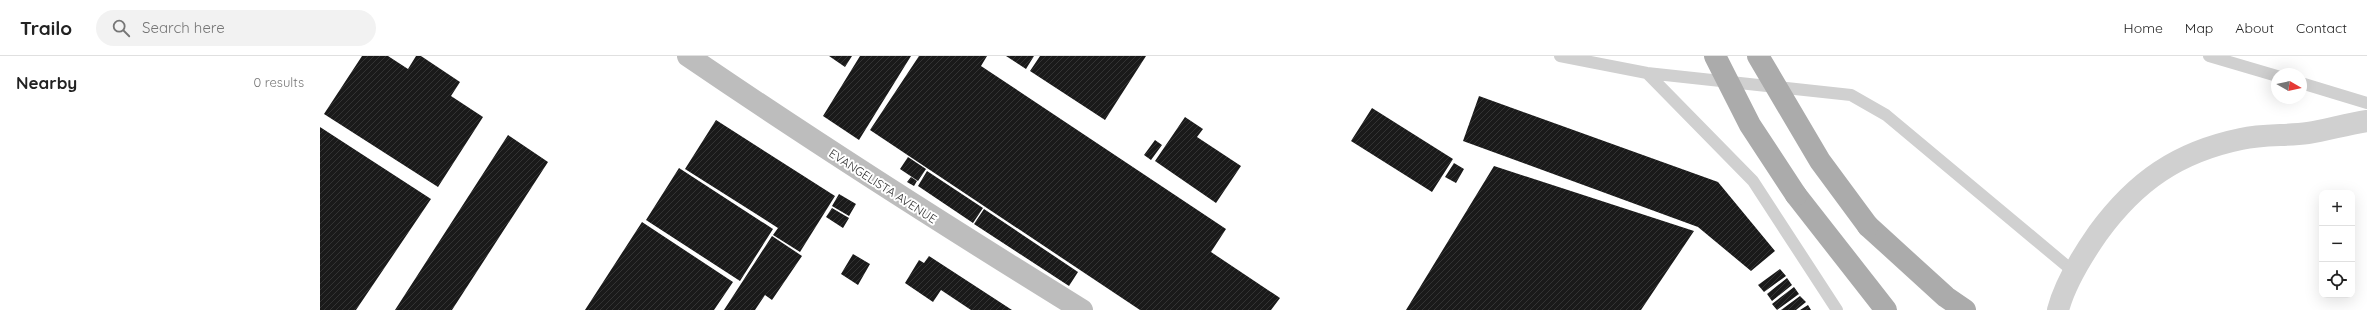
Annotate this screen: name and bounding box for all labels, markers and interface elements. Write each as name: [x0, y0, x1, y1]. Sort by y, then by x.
search box: [96, 10, 376, 46]
text: Trailo: [20, 16, 72, 40]
icon: search: [110, 17, 132, 39]
text: Search here: [142, 18, 225, 37]
text: Home: [2124, 19, 2163, 37]
text: Map: [2185, 19, 2213, 37]
text: About: [2235, 19, 2274, 37]
text: Contact: [2296, 19, 2347, 37]
north arrow: [2271, 68, 2307, 104]
text: Nearby: [16, 72, 77, 93]
text: 0 results: [253, 74, 304, 90]
street label: EVANGELISTA AVENUE: [826, 146, 940, 227]
map controls: [2319, 190, 2355, 298]
button: +: [2319, 190, 2355, 226]
button: −: [2319, 226, 2355, 262]
button: locate: [2319, 262, 2355, 298]

